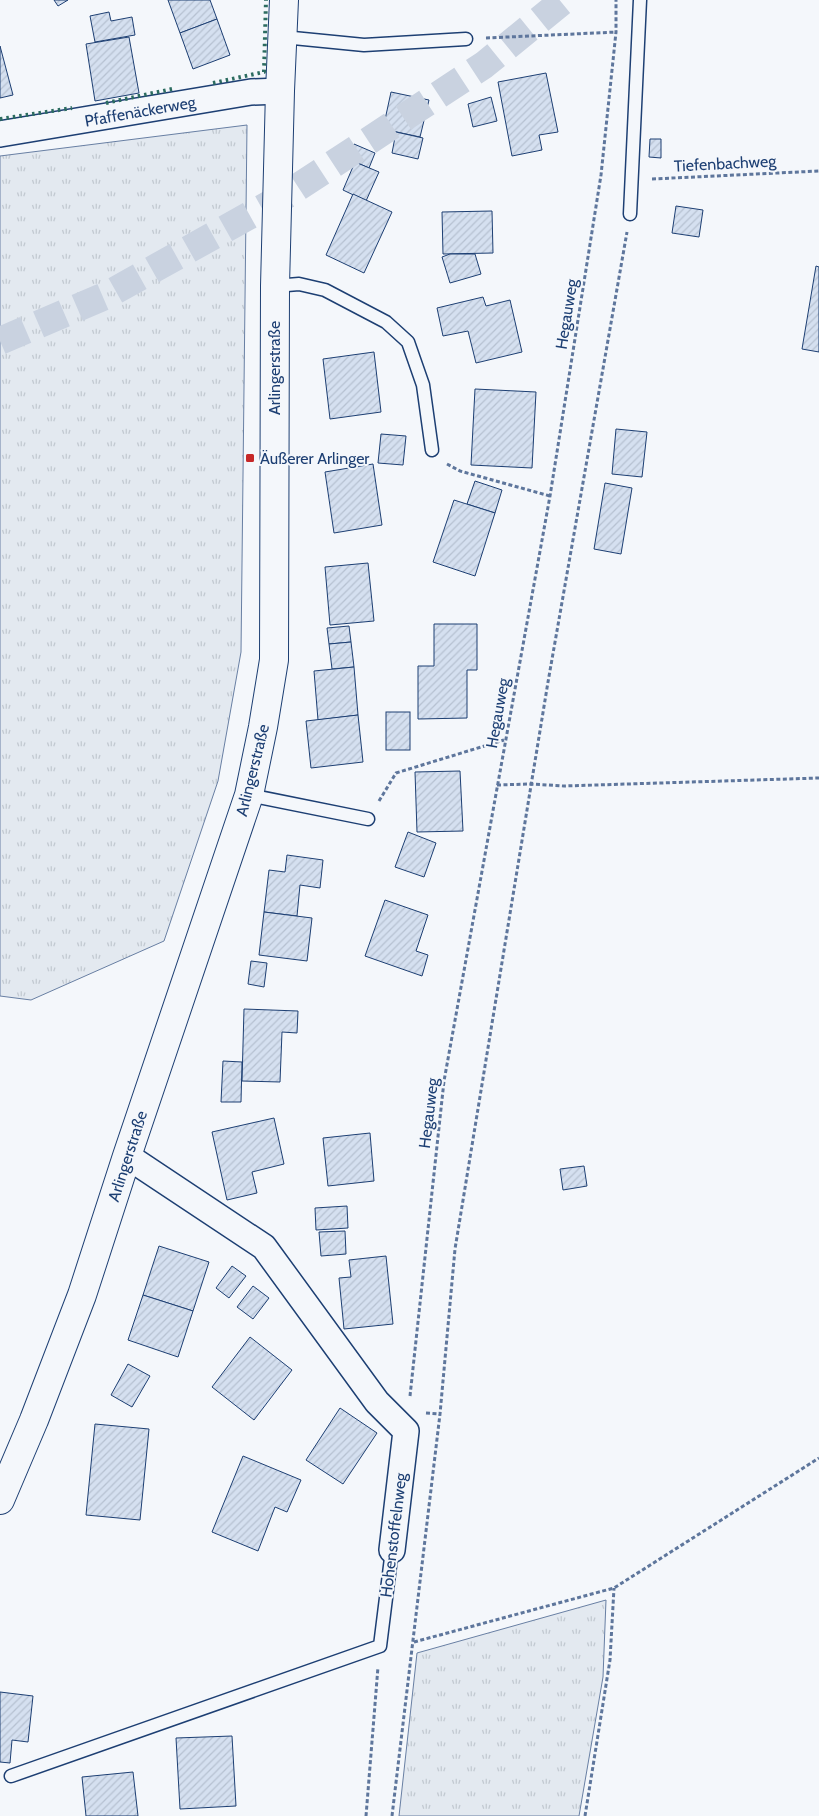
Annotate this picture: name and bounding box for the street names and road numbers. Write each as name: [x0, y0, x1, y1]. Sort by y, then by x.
street label: Pfaffenäckerweg: [83, 92, 198, 131]
street label: Tiefenbachweg: [673, 151, 778, 176]
street label: Hegauweg: [552, 277, 582, 351]
street label: Arlingerstraße: [265, 321, 284, 415]
street label: Hegauweg: [482, 675, 513, 750]
street label: Arlingerstraße: [232, 722, 273, 818]
street label: Hegauweg: [415, 1076, 442, 1149]
street label: Arlingerstraße: [104, 1108, 151, 1204]
street label: Hohenstoffelnweg: [376, 1471, 411, 1598]

